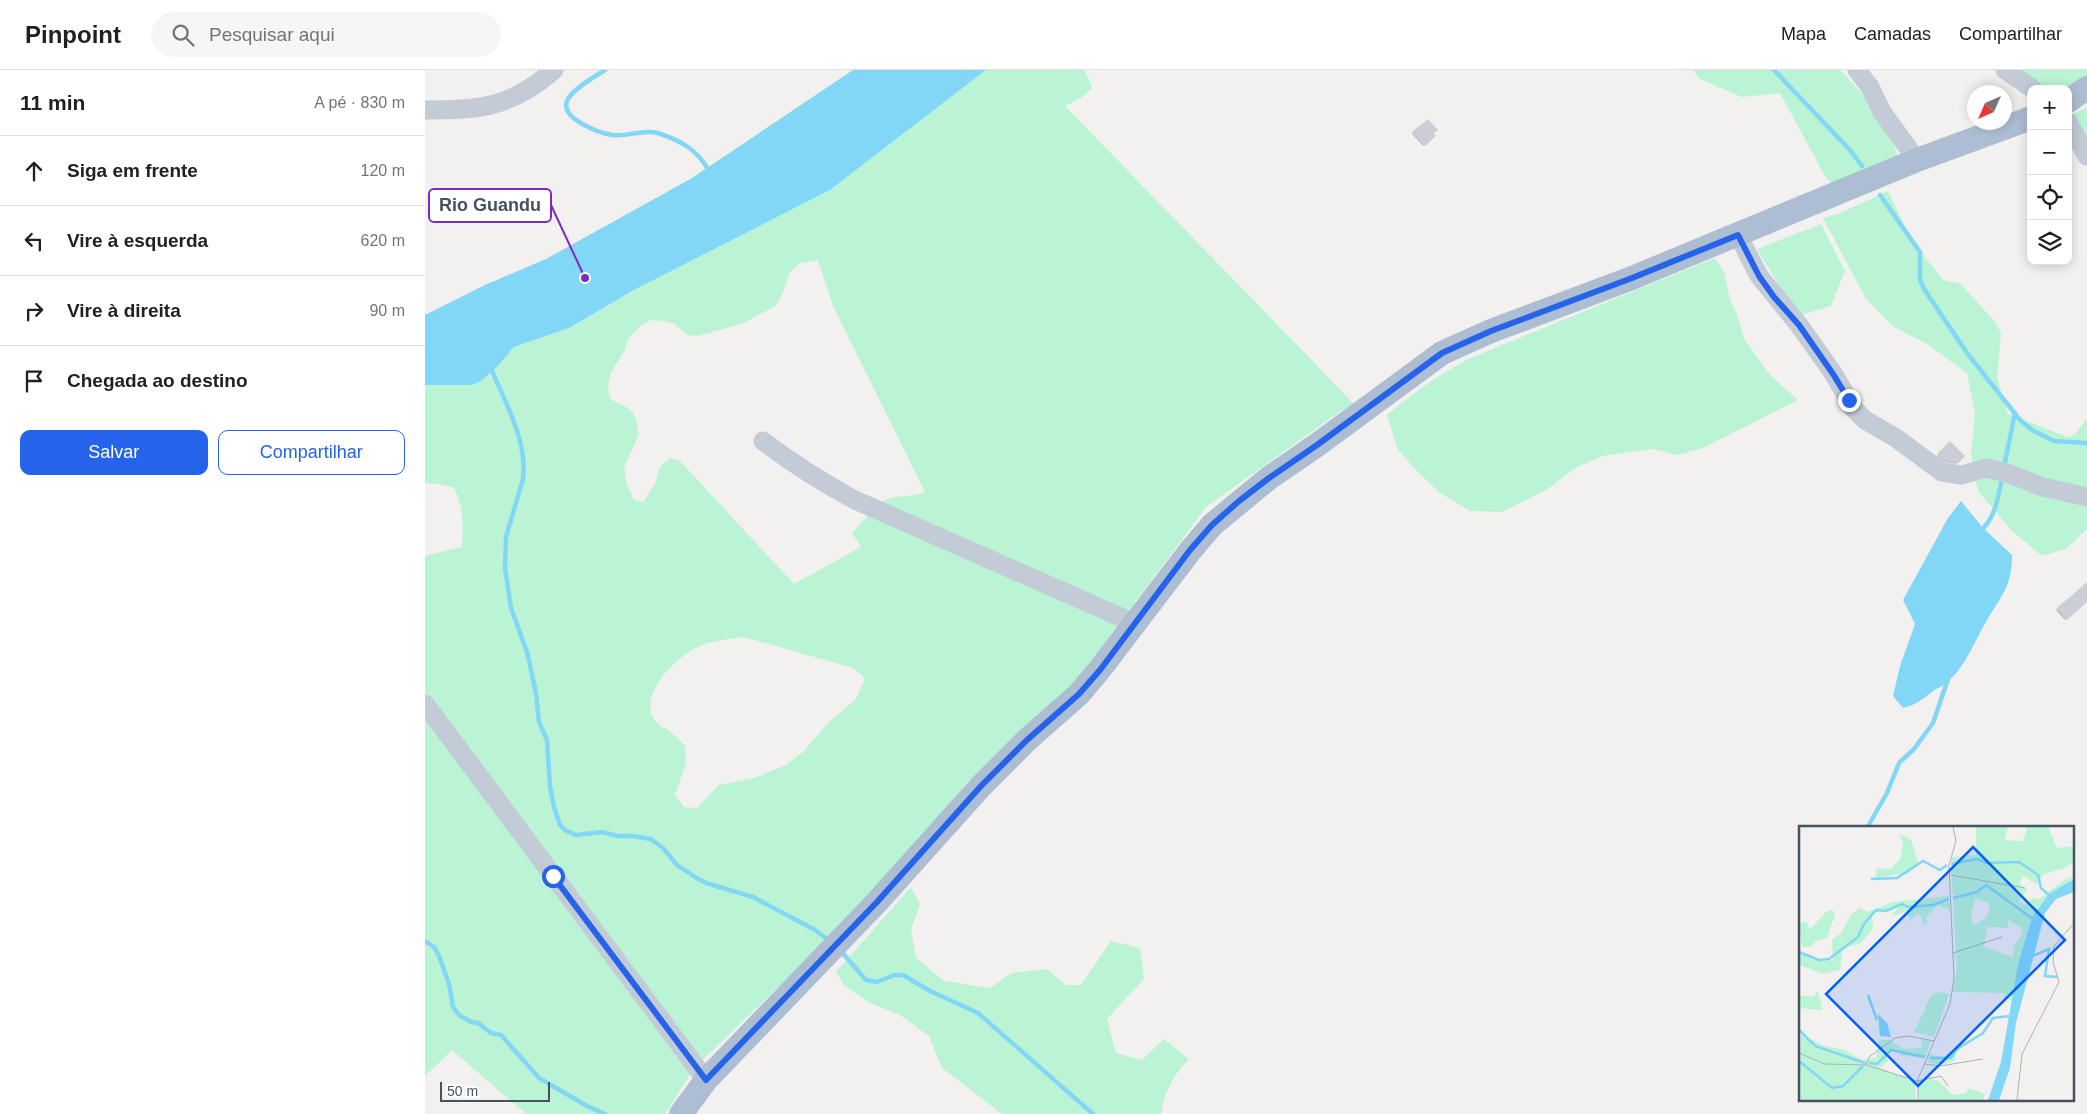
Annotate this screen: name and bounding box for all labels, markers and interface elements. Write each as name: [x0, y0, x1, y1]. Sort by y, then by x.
search box: [151, 12, 501, 57]
text: Pinpoint: [25, 21, 121, 48]
icon: search: [169, 21, 197, 49]
text: Pesquisar aqui: [209, 24, 335, 45]
text: Mapa: [1781, 24, 1826, 44]
text: Camadas: [1854, 24, 1931, 44]
text: Compartilhar: [1959, 24, 2062, 44]
north arrow: [1967, 85, 2012, 130]
map controls: [2027, 85, 2072, 265]
button: +: [2027, 85, 2072, 130]
text: 11 min: [20, 91, 85, 114]
text: A pé · 830 m: [314, 94, 405, 111]
button: −: [2027, 130, 2072, 175]
icon: ahead: [20, 157, 48, 185]
text: Siga em frente: [67, 160, 198, 181]
text: 120 m: [361, 162, 405, 179]
button: locate: [2027, 175, 2072, 220]
callout: Rio Guandu: [429, 189, 551, 222]
text: Rio Guandu: [439, 195, 541, 215]
button: layers: [2027, 220, 2072, 265]
icon: left: [20, 227, 48, 255]
text: Vire à esquerda: [67, 230, 208, 251]
text: 620 m: [361, 232, 405, 249]
icon: right: [20, 297, 48, 325]
text: Vire à direita: [67, 300, 181, 321]
text: 90 m: [369, 302, 405, 319]
icon: arrive: [20, 367, 48, 395]
text: Chegada ao destino: [67, 370, 248, 391]
route end: [1838, 389, 1861, 412]
button: Salvar: [20, 430, 208, 475]
button: Compartilhar: [218, 430, 405, 475]
inset map: [1799, 826, 2075, 1102]
route start: [542, 865, 565, 888]
scale bar: [440, 1079, 550, 1102]
text: 50 m: [447, 1083, 478, 1099]

